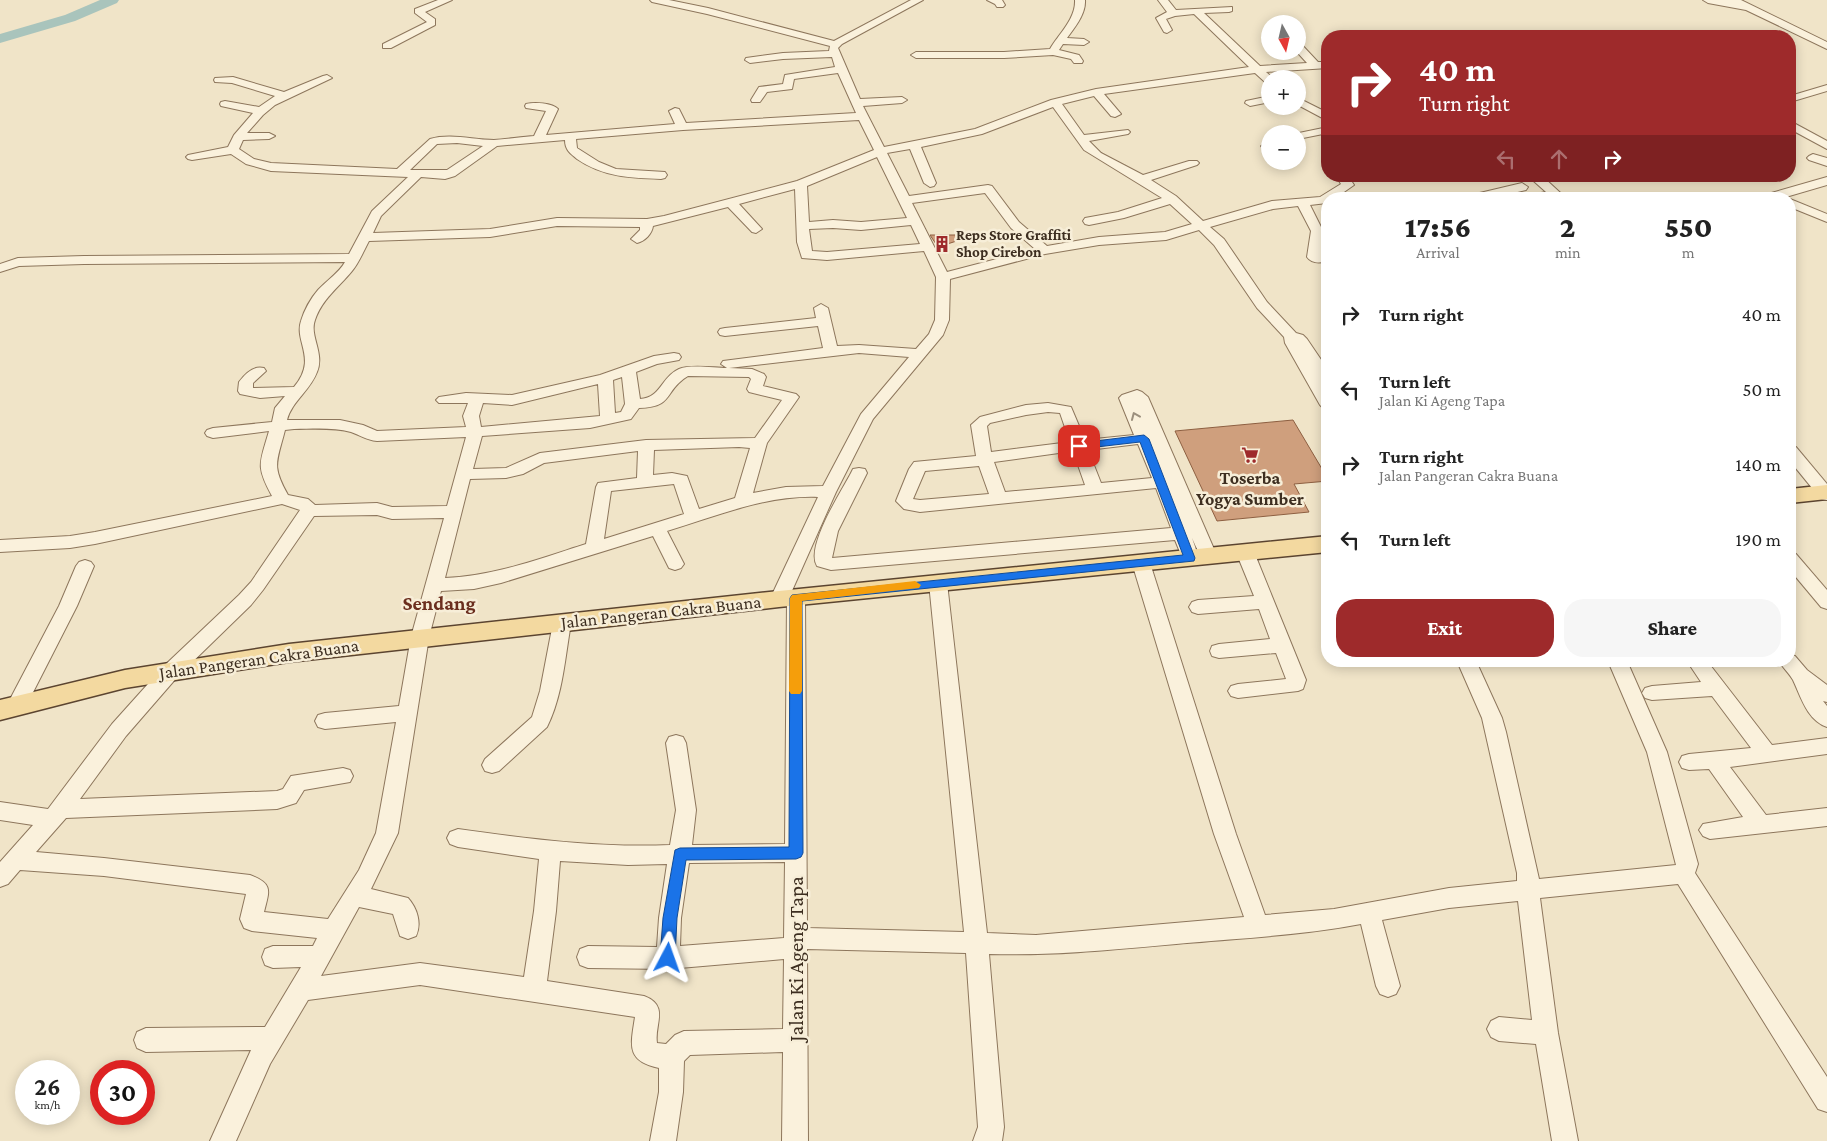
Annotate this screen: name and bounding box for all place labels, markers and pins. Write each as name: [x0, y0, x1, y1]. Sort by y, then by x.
place label: Reps Store Graffiti Shop Cirebon: [956, 227, 1072, 260]
building icon: Reps Store Graffiti Shop Cirebon: [932, 234, 952, 254]
pin: [1058, 425, 1100, 467]
supermarket icon: Toserba Yogya Sumber: [1240, 445, 1260, 465]
place label: Toserba Yogya Sumber: [1196, 468, 1304, 509]

